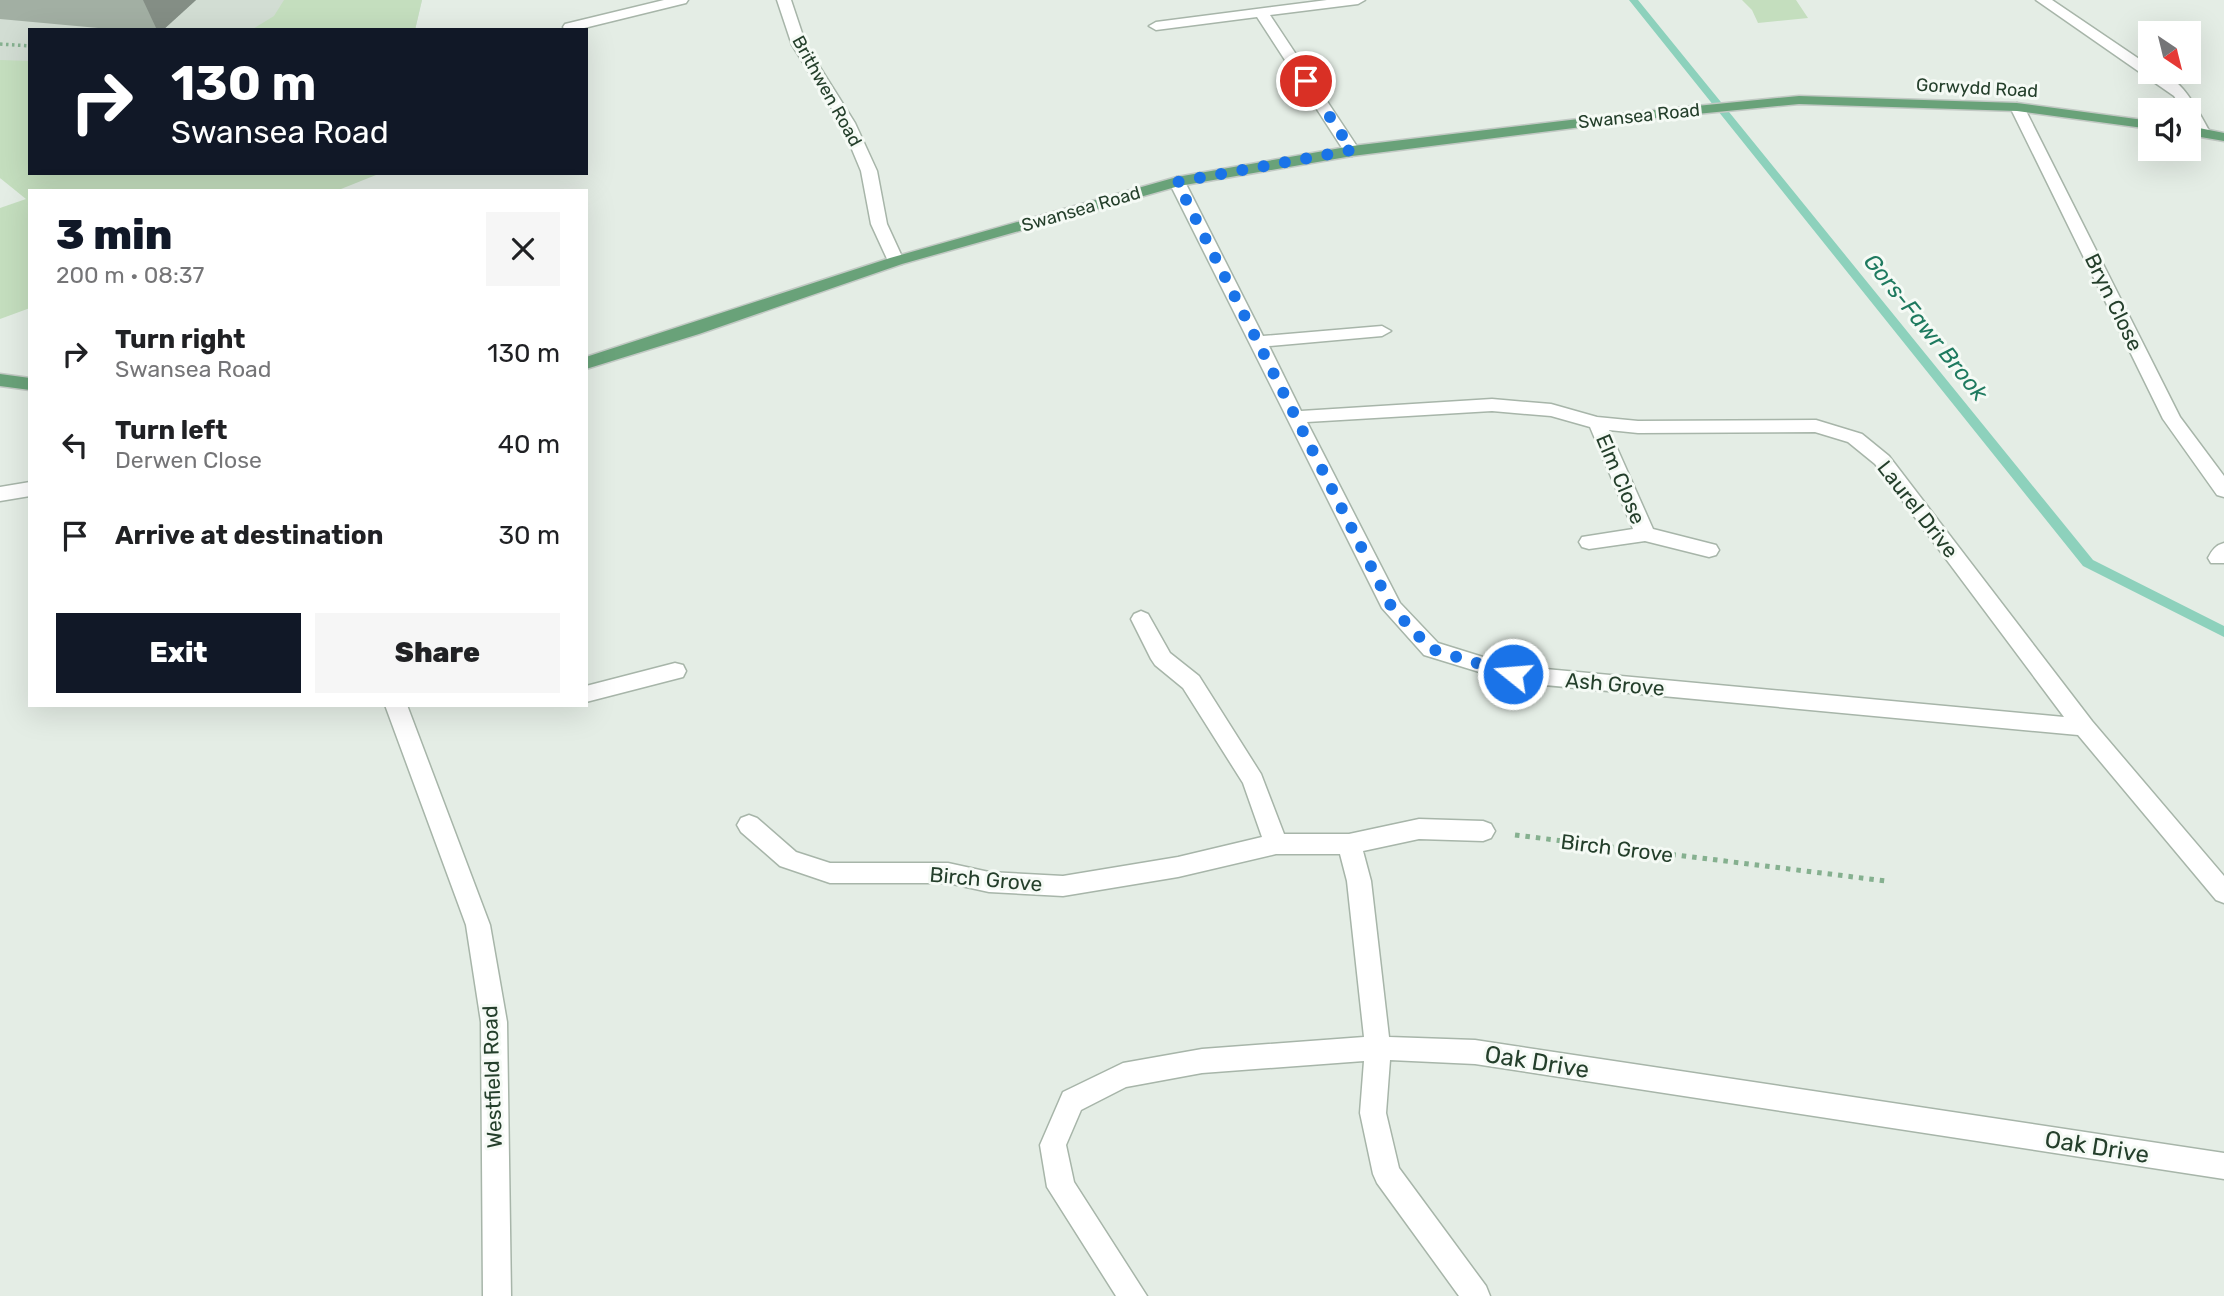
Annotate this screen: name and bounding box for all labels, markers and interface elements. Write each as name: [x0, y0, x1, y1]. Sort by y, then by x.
north arrow: [2138, 21, 2202, 84]
map controls: [2138, 21, 2201, 161]
street label: Brithwen Road: [787, 32, 867, 150]
pin: [1276, 51, 1336, 111]
text: 130 m: [171, 54, 316, 112]
icon: right: [56, 56, 147, 147]
icon: arrive: [1287, 62, 1325, 100]
street label: Gorwydd Road: [1916, 74, 2038, 102]
button: sound: [2138, 98, 2201, 161]
street label: Swansea Road: [1577, 99, 1701, 133]
text: Swansea Road: [171, 113, 389, 151]
street label: Swansea Road: [1019, 182, 1143, 236]
text: 3 min: [56, 210, 172, 260]
button: close: [486, 212, 560, 286]
water label: Gors-Fawr Brook: [1858, 248, 1995, 407]
street label: Bryn Close: [2080, 249, 2148, 355]
text: 200 m · 08:37: [56, 261, 204, 289]
text: Turn right: [115, 324, 245, 355]
icon: right: [56, 335, 94, 373]
text: 130 m: [487, 338, 560, 369]
text: Swansea Road: [115, 355, 272, 383]
text: Turn left: [115, 415, 227, 446]
icon: left: [56, 426, 94, 464]
text: 40 m: [498, 429, 560, 460]
street label: Elm Close: [1591, 430, 1651, 528]
text: Derwen Close: [115, 446, 262, 474]
street label: Laurel Drive: [1872, 455, 1964, 563]
icon: arrive: [56, 517, 94, 555]
text: Arrive at destination: [115, 520, 383, 551]
text: 30 m: [498, 520, 560, 551]
button: Exit: [56, 613, 301, 693]
button: Share: [315, 613, 560, 693]
position arrow: [1476, 637, 1550, 711]
street label: Ash Grove: [1564, 667, 1666, 701]
street label: Birch Grove: [1559, 829, 1675, 867]
street label: Birch Grove: [929, 862, 1043, 896]
street label: Westfield Road: [477, 1005, 507, 1149]
street label: Oak Drive: [1483, 1040, 1591, 1084]
street label: Oak Drive: [2043, 1125, 2151, 1169]

